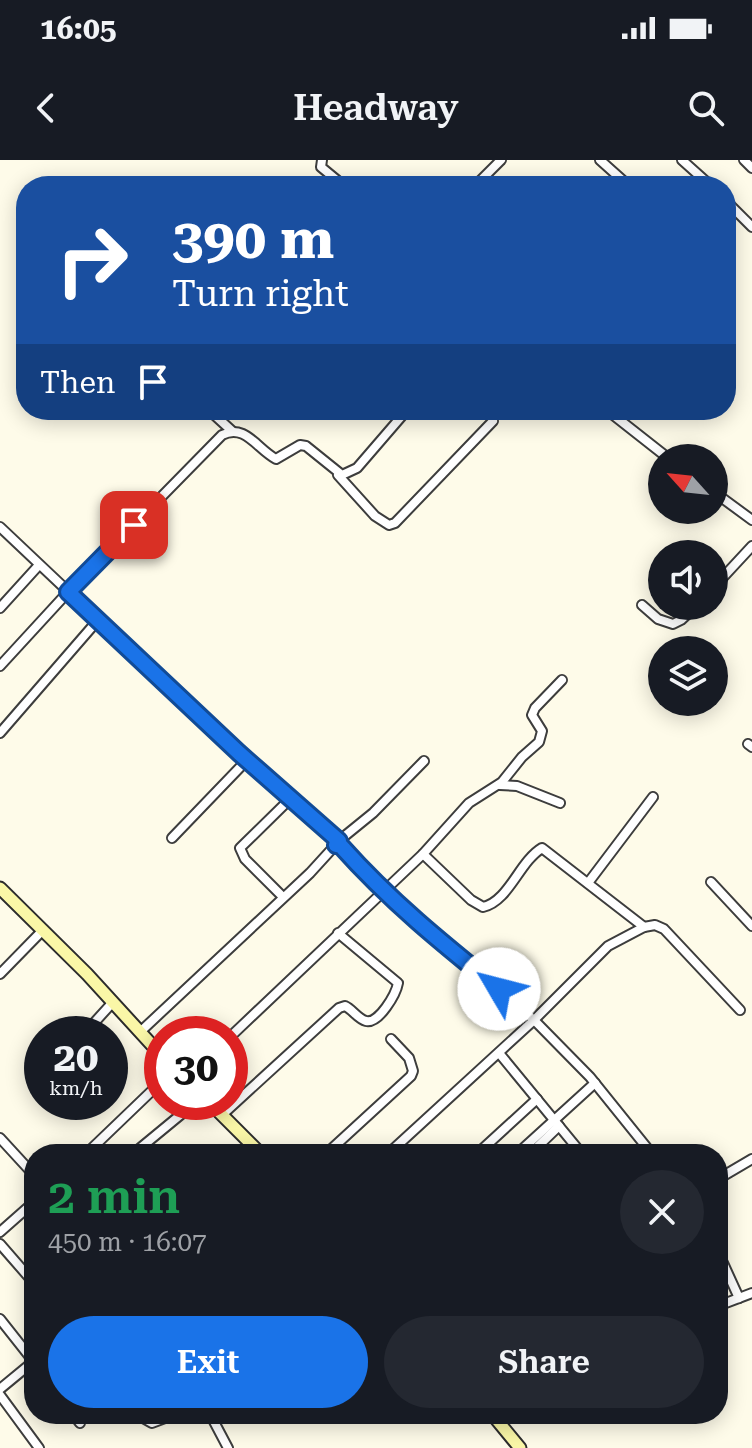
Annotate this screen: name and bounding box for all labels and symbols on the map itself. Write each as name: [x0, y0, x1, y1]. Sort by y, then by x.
north arrow: [648, 444, 728, 524]
pin: [100, 491, 168, 559]
position arrow: [457, 947, 541, 1031]
speed limit sign: 30: [144, 1016, 248, 1120]

